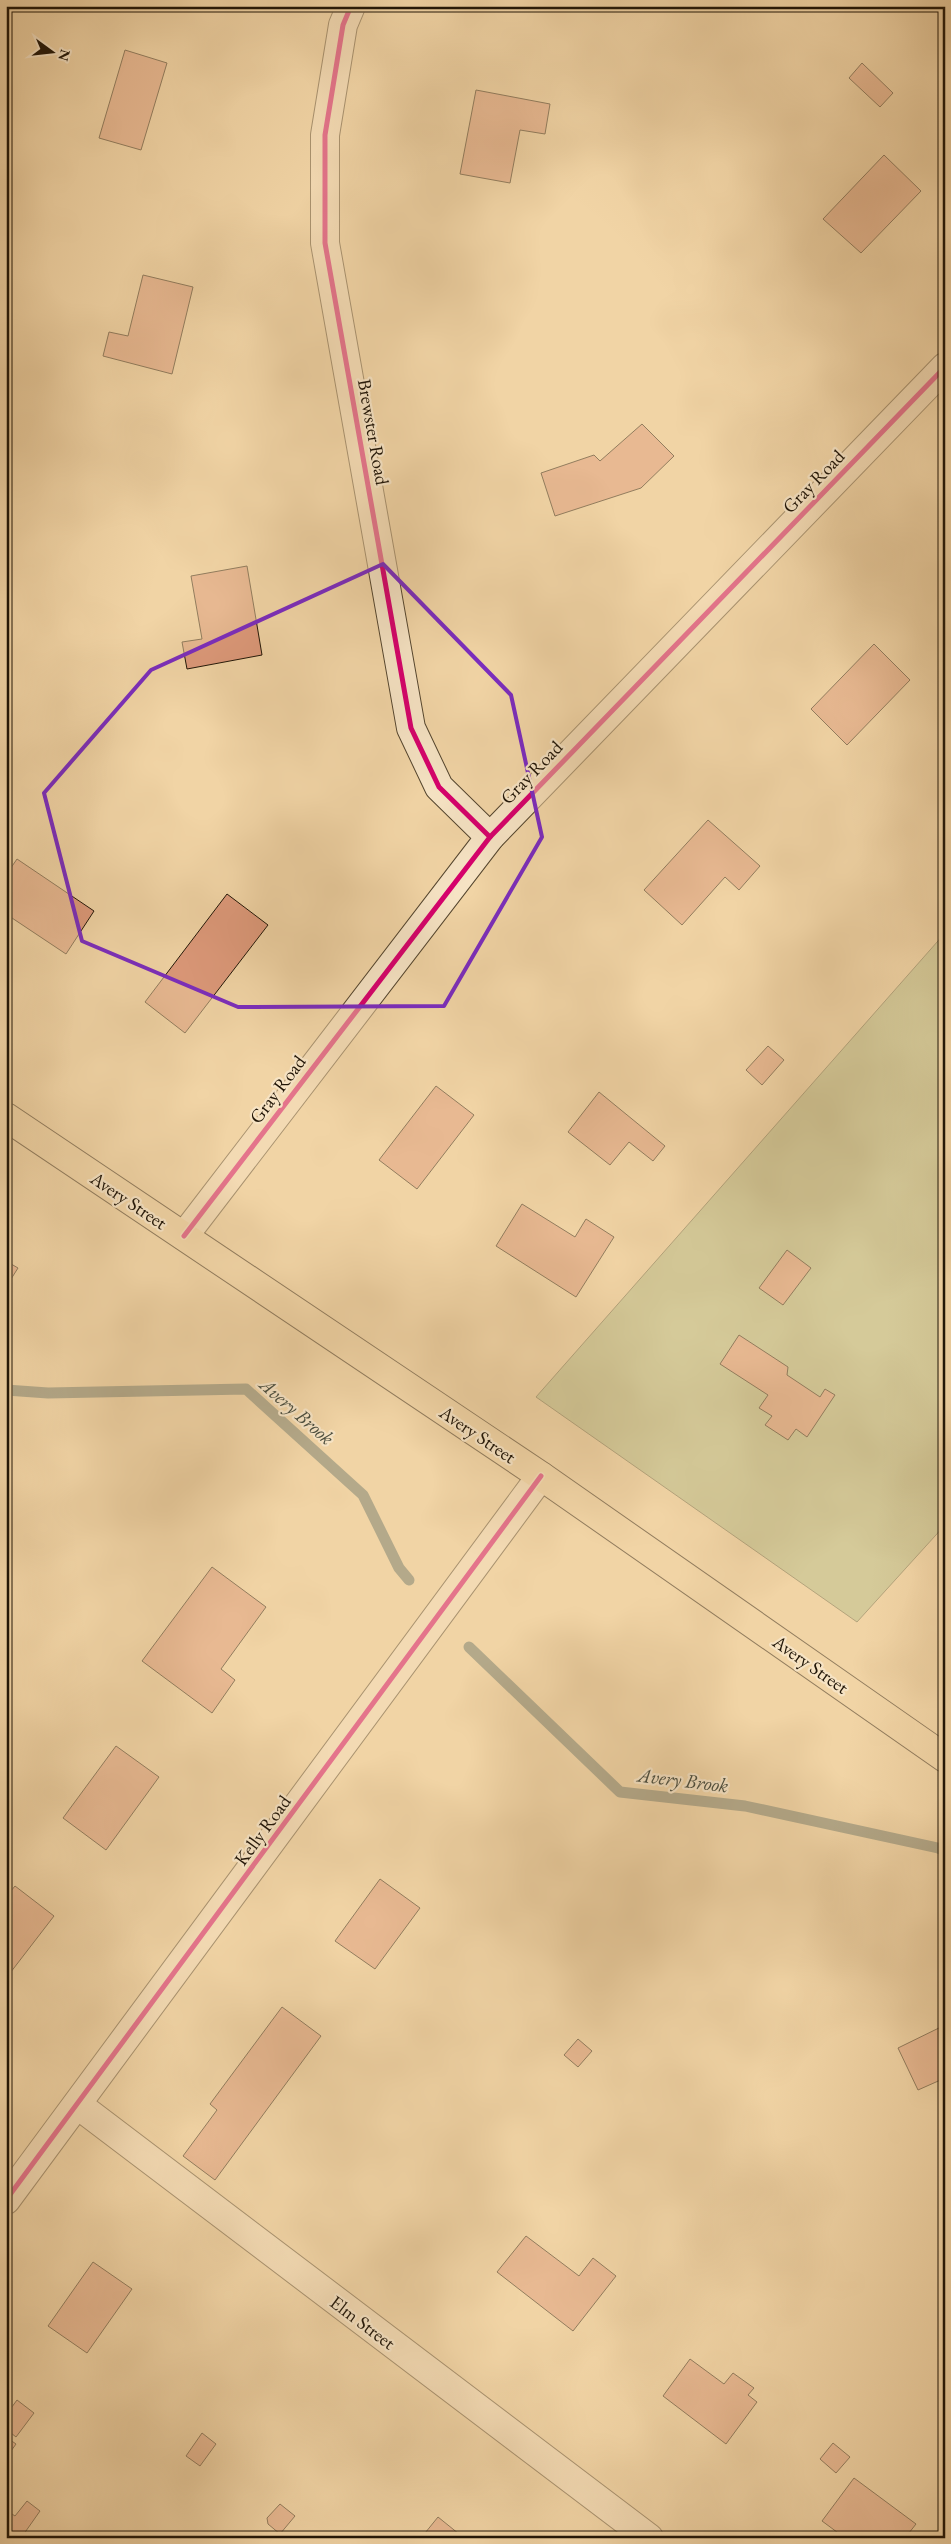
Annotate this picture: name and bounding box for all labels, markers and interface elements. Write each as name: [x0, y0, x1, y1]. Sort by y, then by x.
north arrow: [28, 28, 78, 78]
text: N: [54, 48, 75, 64]
street label: Brewster Road: [352, 377, 395, 487]
street label: Gray Road: [777, 444, 850, 519]
street label: Gray Road: [495, 735, 568, 810]
street label: Gray Road: [243, 1050, 312, 1129]
street label: Avery Street: [85, 1165, 172, 1235]
water label: Avery Brook: [253, 1370, 340, 1451]
street label: Avery Street: [434, 1399, 521, 1469]
street label: Avery Street: [767, 1629, 854, 1700]
water label: Avery Brook: [634, 1761, 730, 1798]
street label: Kelly Road: [228, 1790, 297, 1871]
street label: Elm Street: [325, 2290, 400, 2355]

